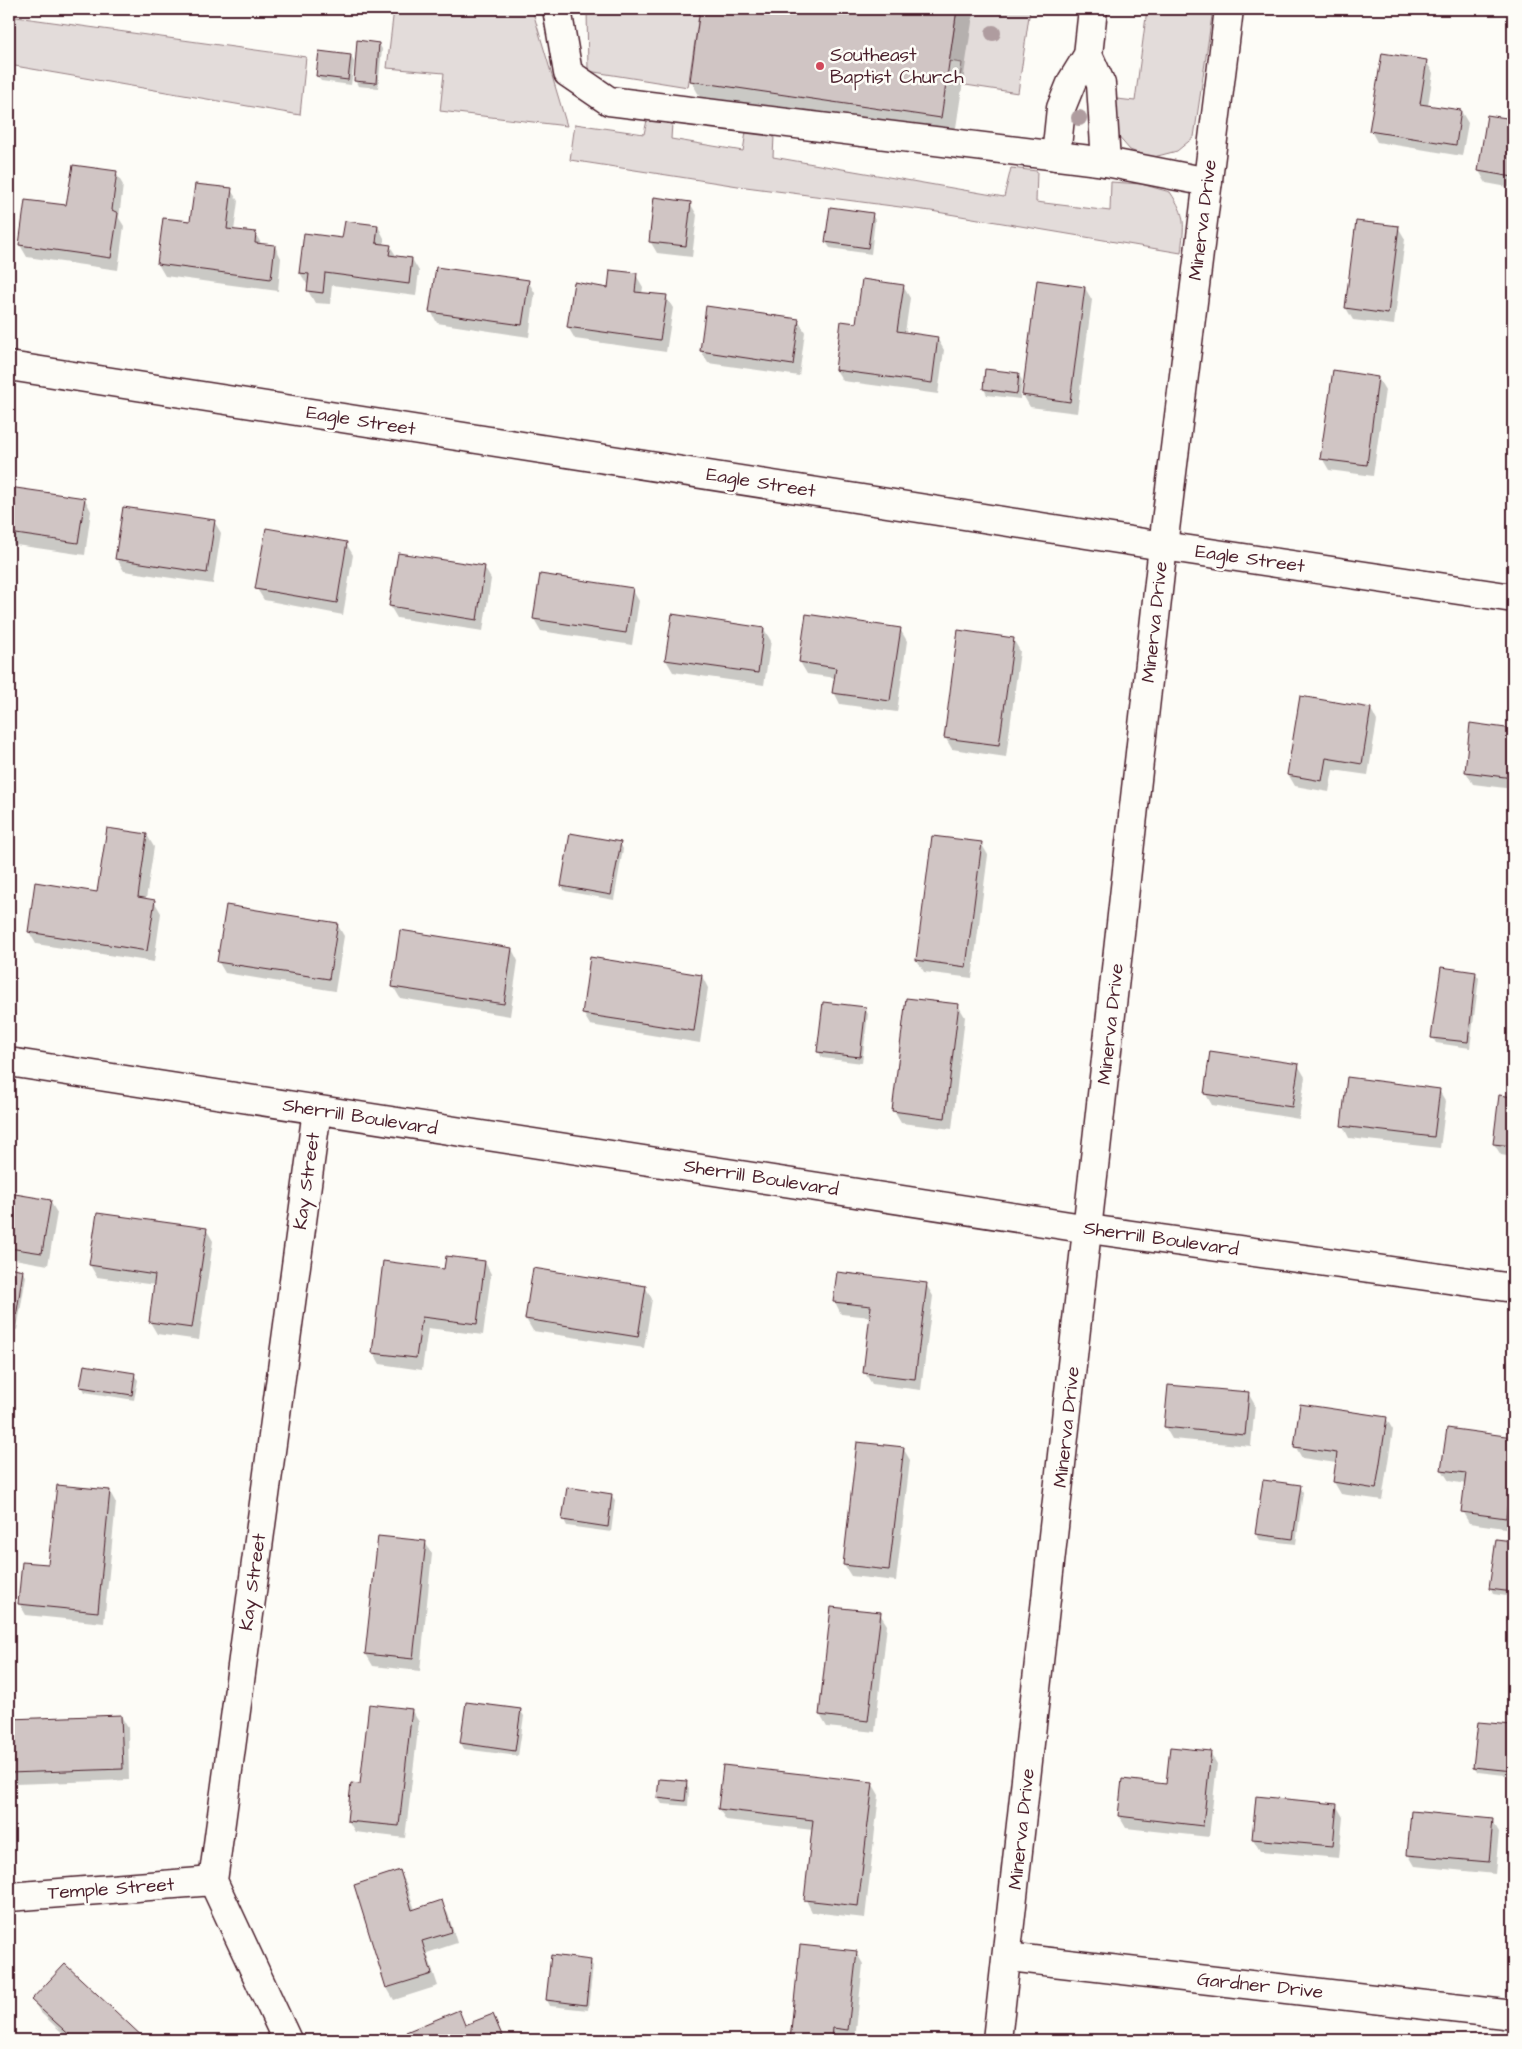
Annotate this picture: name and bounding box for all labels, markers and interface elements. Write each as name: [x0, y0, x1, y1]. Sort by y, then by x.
place label: Southeast Baptist Church: [830, 42, 964, 91]
marker: Southeast Baptist Church: [814, 60, 826, 72]
street label: Minerva Drive: [1182, 158, 1224, 282]
street label: Eagle Street: [304, 399, 418, 444]
street label: Eagle Street: [704, 461, 818, 506]
street label: Eagle Street: [1193, 538, 1307, 581]
street label: Minerva Drive: [1135, 560, 1175, 684]
street label: Minerva Drive: [1091, 962, 1131, 1086]
street label: Sherrill Boulevard: [281, 1091, 439, 1143]
street label: Kay Street: [287, 1130, 328, 1231]
street label: Sherrill Boulevard: [682, 1152, 840, 1204]
street label: Sherrill Boulevard: [1082, 1215, 1240, 1263]
street label: Minerva Drive: [1047, 1365, 1087, 1489]
street label: Kay Street: [233, 1531, 274, 1632]
street label: Minerva Drive: [1002, 1767, 1042, 1891]
street label: Temple Street: [47, 1871, 176, 1907]
street label: Gardner Drive: [1196, 1966, 1324, 2006]

